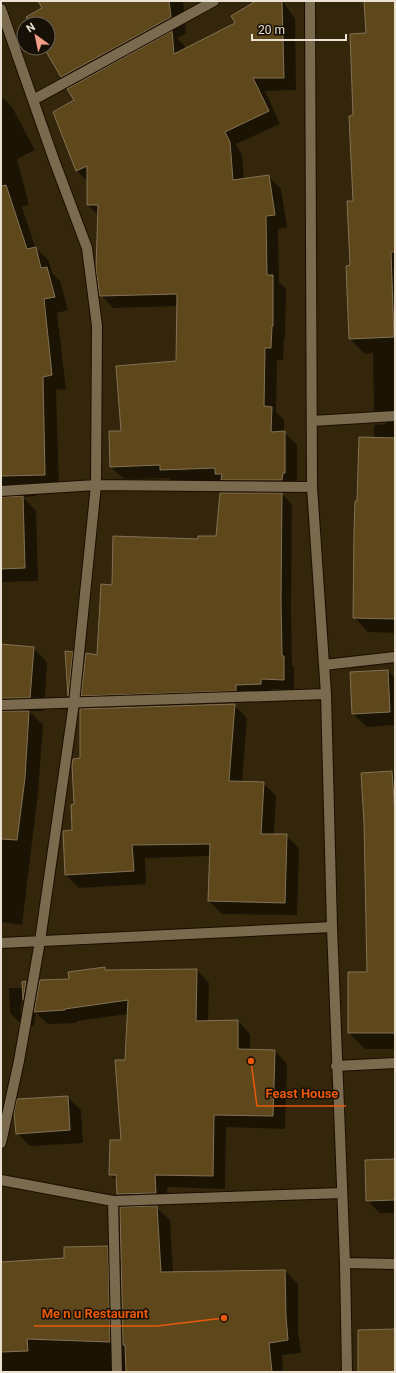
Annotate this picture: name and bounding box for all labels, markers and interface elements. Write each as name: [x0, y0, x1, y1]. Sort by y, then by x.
north arrow: [16, 16, 56, 56]
scale bar: [252, 16, 346, 42]
text: N: [24, 20, 38, 36]
text: 20 m: [258, 23, 285, 37]
callout: Feast House: [257, 1081, 346, 1106]
text: Feast House: [266, 1086, 338, 1101]
callout: Me n u Restaurant: [34, 1301, 157, 1326]
text: Me n u Restaurant: [42, 1306, 149, 1321]

